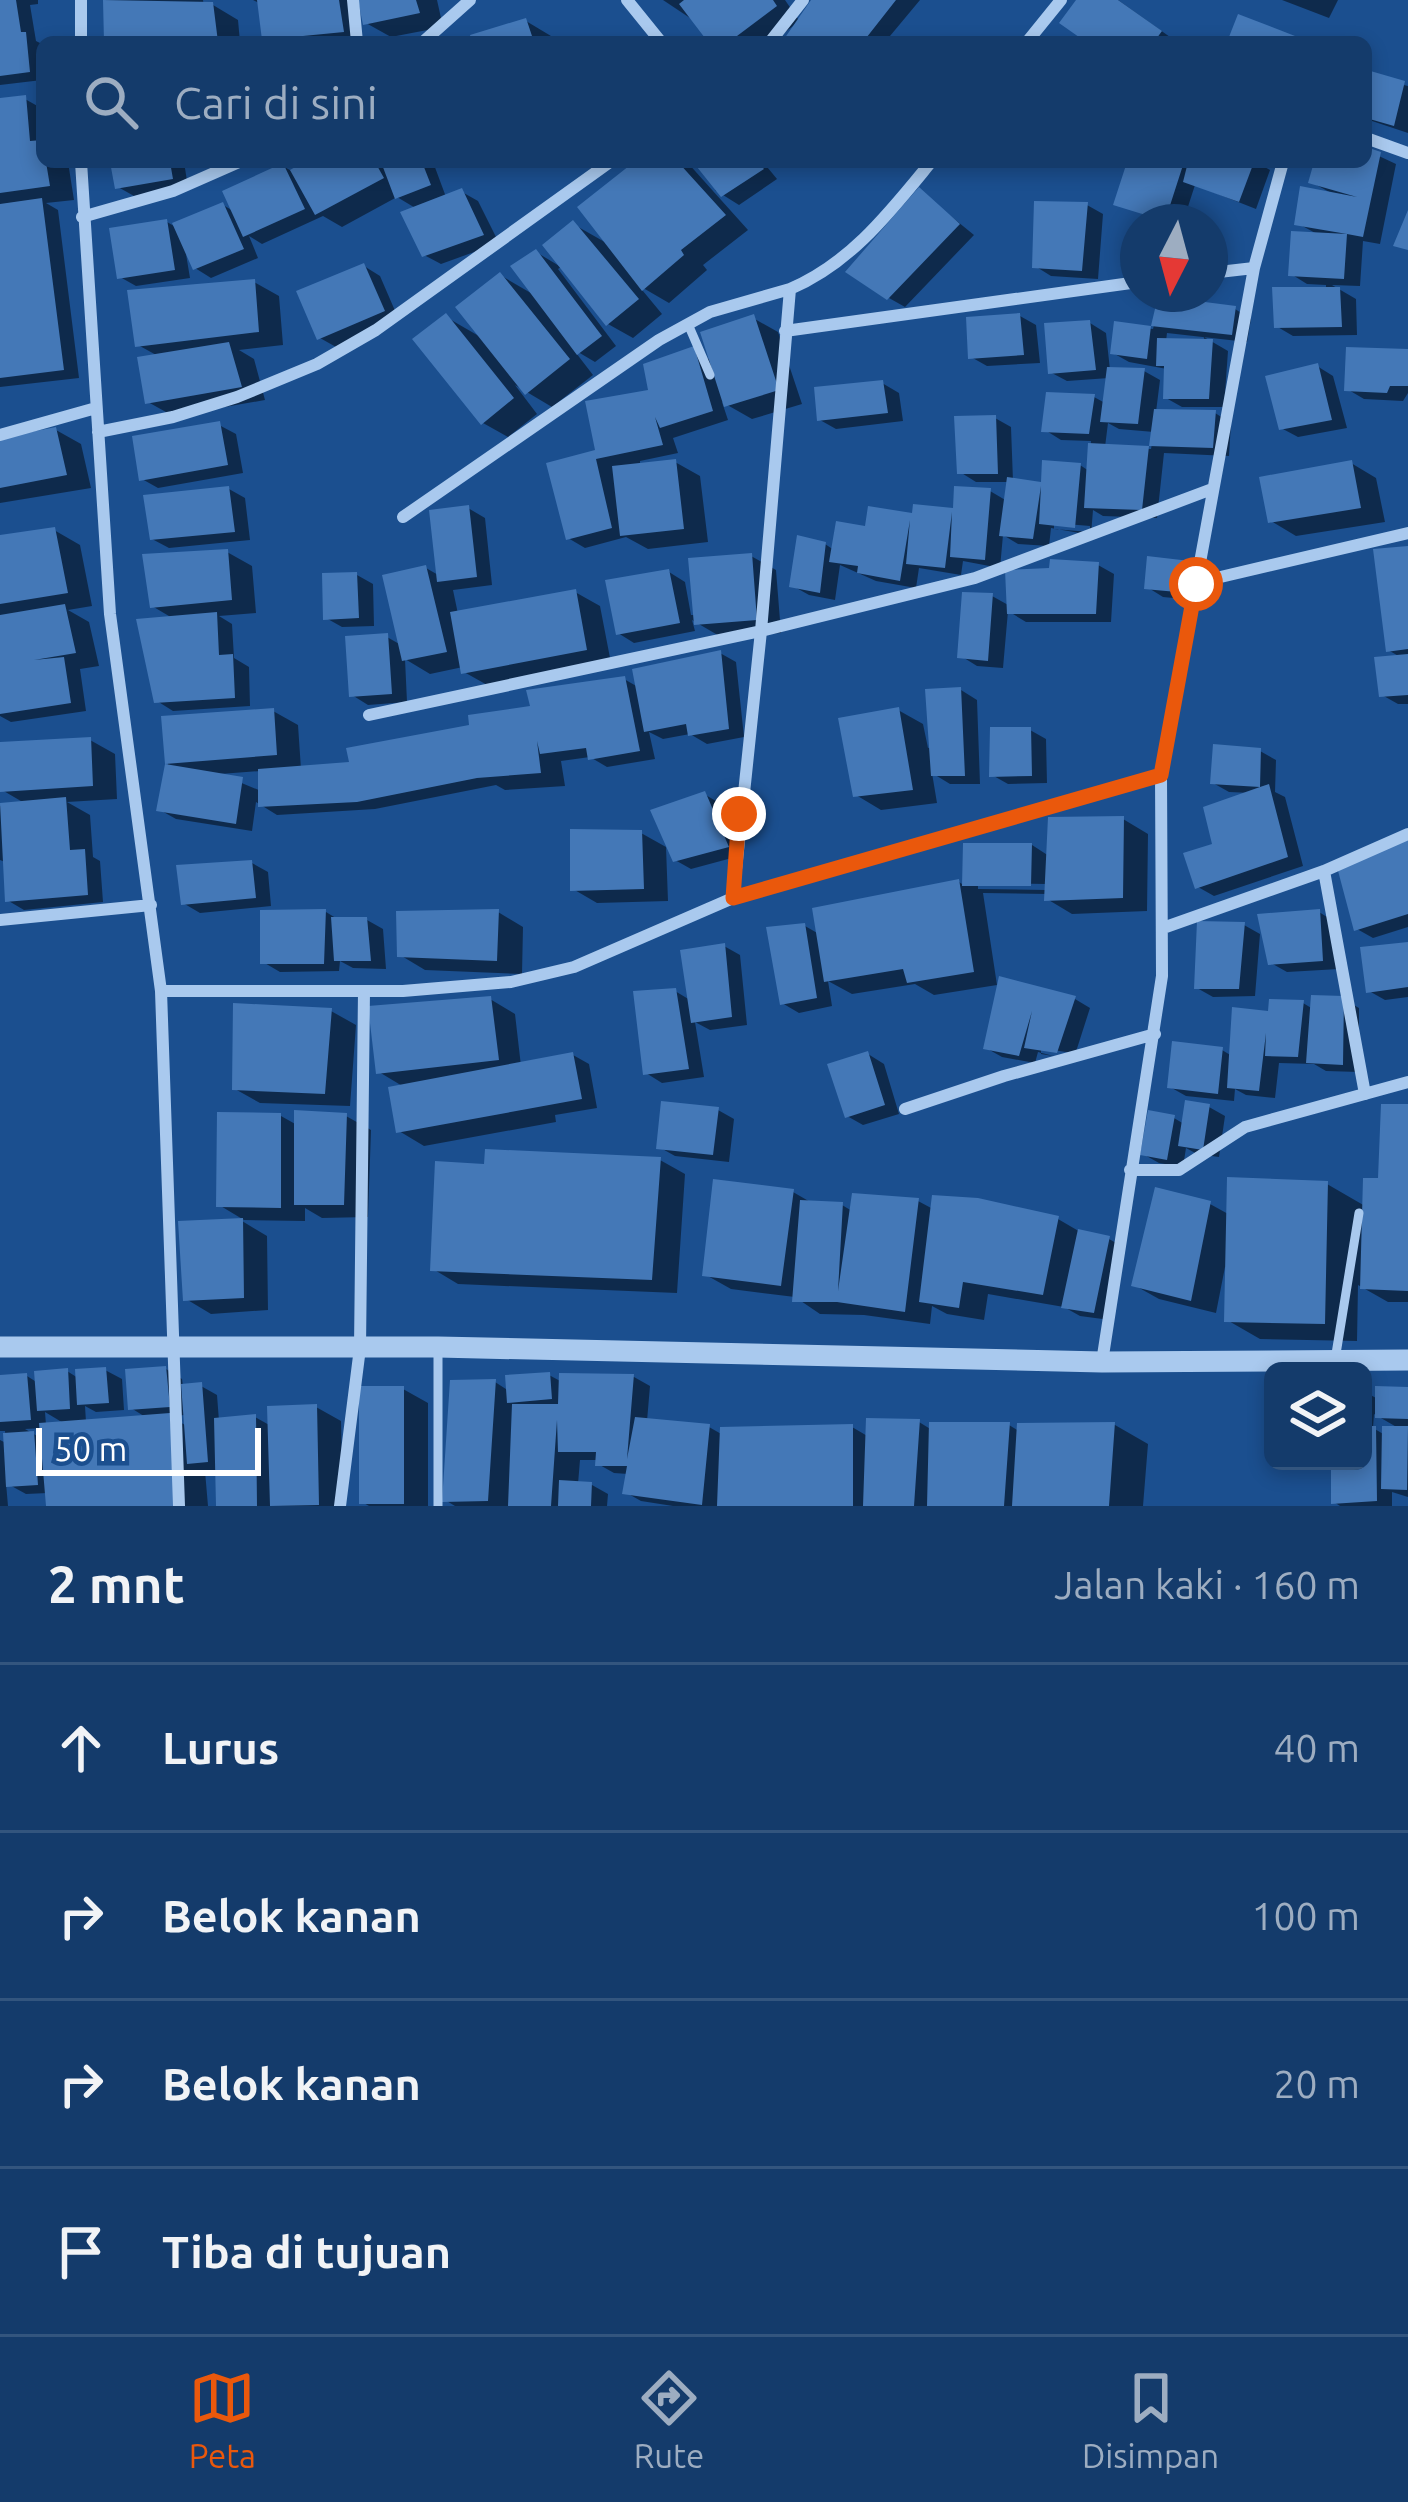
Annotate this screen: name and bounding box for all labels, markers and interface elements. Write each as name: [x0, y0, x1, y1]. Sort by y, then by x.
search box: [36, 36, 1372, 168]
icon: search: [78, 69, 144, 135]
text: Cari di sini: [174, 77, 378, 128]
north arrow: [1120, 204, 1228, 312]
route start: [1169, 557, 1223, 611]
route end: [712, 787, 766, 841]
map controls: [1264, 1362, 1372, 1470]
button: layers: [1264, 1362, 1372, 1470]
scale bar: [36, 1422, 261, 1475]
text: 50 m: [54, 1430, 127, 1467]
text: 2 mnt: [48, 1555, 185, 1613]
text: Jalan kaki · 160 m: [1054, 1563, 1360, 1606]
icon: ahead: [48, 1715, 114, 1781]
text: Lurus: [162, 1722, 279, 1773]
text: 40 m: [1273, 1726, 1360, 1769]
icon: right: [48, 1883, 114, 1949]
text: Belok kanan: [162, 1890, 421, 1941]
text: 100 m: [1251, 1894, 1360, 1937]
icon: right: [48, 2051, 114, 2117]
text: Belok kanan: [162, 2058, 421, 2109]
text: 20 m: [1273, 2062, 1360, 2105]
icon: arrive: [48, 2219, 114, 2285]
text: Tiba di tujuan: [162, 2226, 451, 2277]
tab: Peta: [189, 2365, 256, 2474]
tab: Rute: [634, 2365, 704, 2474]
tab: Disimpan: [1082, 2365, 1219, 2474]

